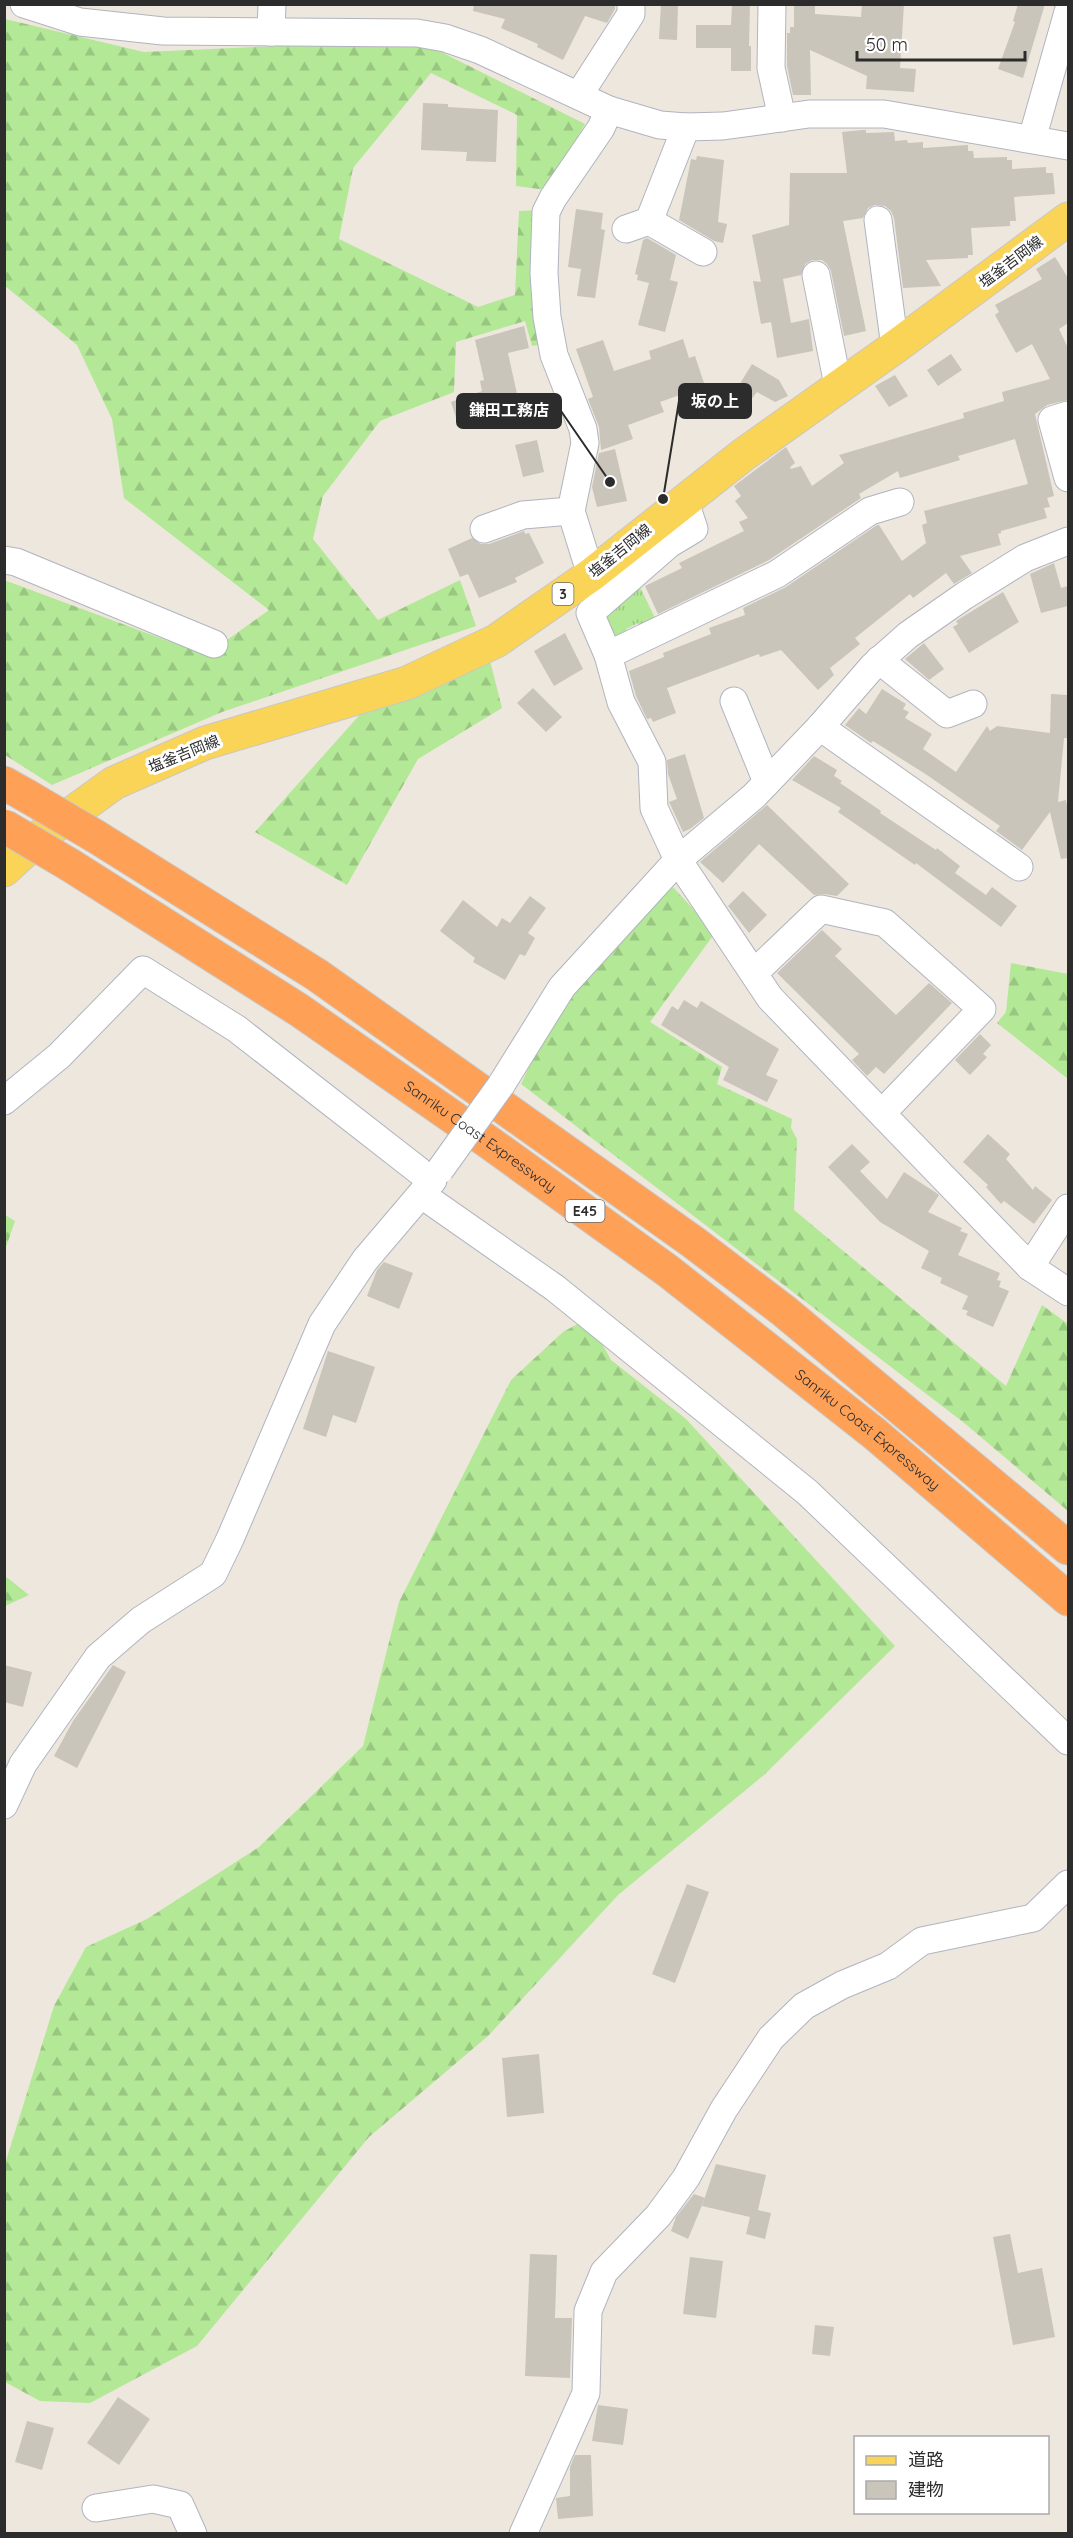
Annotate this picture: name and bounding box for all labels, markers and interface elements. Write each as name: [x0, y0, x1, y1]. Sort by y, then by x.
scale bar: [857, 24, 1025, 62]
text: 50 m: [866, 33, 908, 56]
street label: 塩釜吉岡線: [975, 231, 1046, 292]
callout: 坂の上: [679, 384, 751, 418]
text: 坂の上: [691, 391, 739, 411]
callout: 鎌田工務店: [457, 394, 561, 428]
text: 鎌田工務店: [469, 400, 549, 420]
street label: 塩釜吉岡線: [585, 520, 655, 582]
road number: 3: [552, 583, 574, 605]
street label: 塩釜吉岡線: [145, 731, 222, 776]
street label: Sanriku Coast Expressway: [401, 1076, 560, 1197]
road number: E45: [566, 1200, 604, 1222]
street label: Sanriku Coast Expressway: [791, 1365, 944, 1494]
legend: [854, 2436, 1049, 2514]
text: 道路: [908, 2448, 944, 2471]
text: 建物: [908, 2478, 944, 2501]

